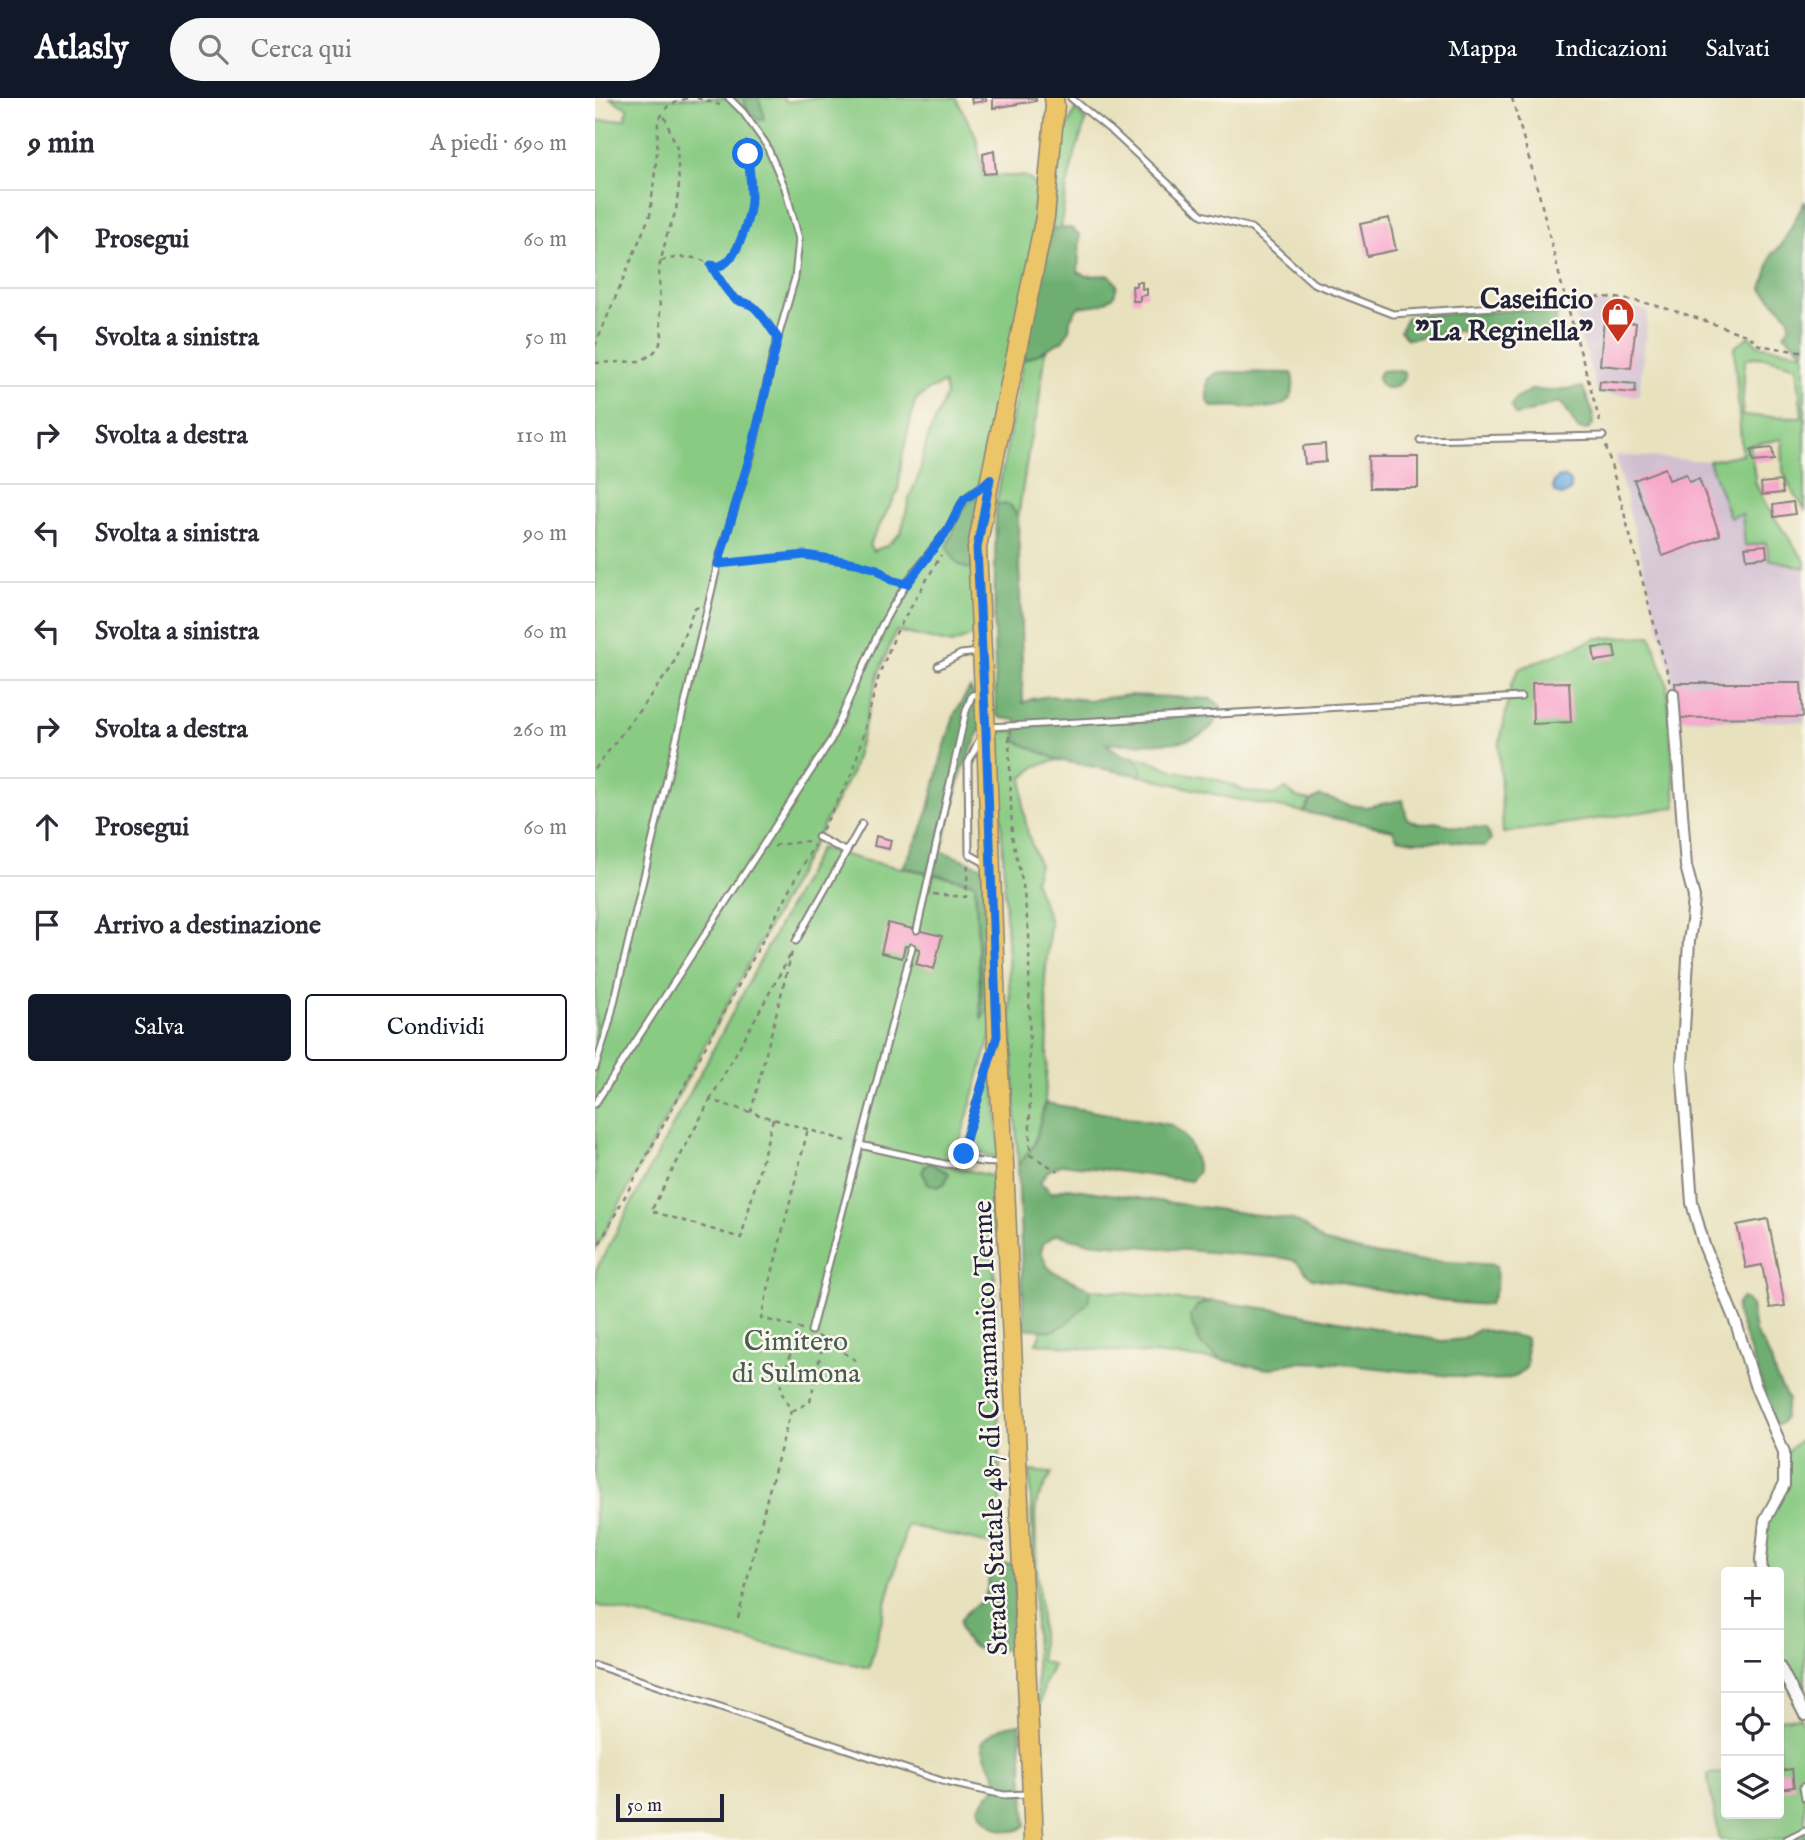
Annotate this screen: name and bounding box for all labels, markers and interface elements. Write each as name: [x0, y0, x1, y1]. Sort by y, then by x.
search box: [170, 18, 660, 81]
text: Atlasly: [35, 28, 128, 70]
icon: search: [194, 30, 232, 68]
text: Cerca qui: [250, 33, 352, 66]
text: Mappa: [1448, 34, 1517, 65]
text: Indicazioni: [1555, 34, 1667, 65]
text: Salvati: [1705, 34, 1770, 65]
text: 9 min: [28, 125, 95, 163]
text: A piedi · 690 m: [430, 129, 567, 158]
route start: [732, 138, 763, 169]
icon: ahead: [28, 220, 66, 258]
text: Prosegui: [95, 223, 189, 256]
text: 60 m: [523, 225, 567, 254]
place label: Caseificio "La Reginella": [1415, 283, 1593, 350]
shop icon: Caseificio "La Reginella": [1599, 295, 1637, 344]
icon: left: [28, 318, 66, 356]
text: Svolta a sinistra: [95, 321, 259, 354]
text: 50 m: [525, 323, 567, 352]
icon: right: [28, 416, 66, 454]
text: Svolta a destra: [95, 419, 248, 452]
text: 110 m: [516, 421, 567, 450]
icon: left: [28, 514, 66, 552]
text: Svolta a sinistra: [95, 517, 259, 550]
text: 90 m: [523, 519, 567, 548]
icon: left: [28, 612, 66, 650]
text: Svolta a sinistra: [95, 615, 259, 648]
text: 60 m: [523, 617, 567, 646]
icon: right: [28, 710, 66, 748]
text: Svolta a destra: [95, 713, 248, 746]
text: 260 m: [512, 715, 567, 744]
icon: ahead: [28, 808, 66, 846]
text: Prosegui: [95, 811, 189, 844]
text: 60 m: [523, 813, 567, 842]
icon: arrive: [28, 906, 66, 944]
text: Arrivo a destinazione: [95, 909, 321, 942]
button: Salva: [28, 994, 291, 1061]
button: Condividi: [305, 994, 567, 1061]
route end: [948, 1138, 979, 1169]
street label: Strada Statale 487 di Caramanico Terme: [966, 1200, 1017, 1656]
park label: Cimitero di Sulmona: [732, 1325, 861, 1392]
map controls: [1721, 1567, 1784, 1819]
button: +: [1721, 1567, 1784, 1630]
button: −: [1721, 1630, 1784, 1693]
button: locate: [1721, 1693, 1784, 1756]
button: layers: [1721, 1756, 1784, 1819]
scale bar: [616, 1791, 725, 1823]
text: 50 m: [627, 1794, 662, 1818]

